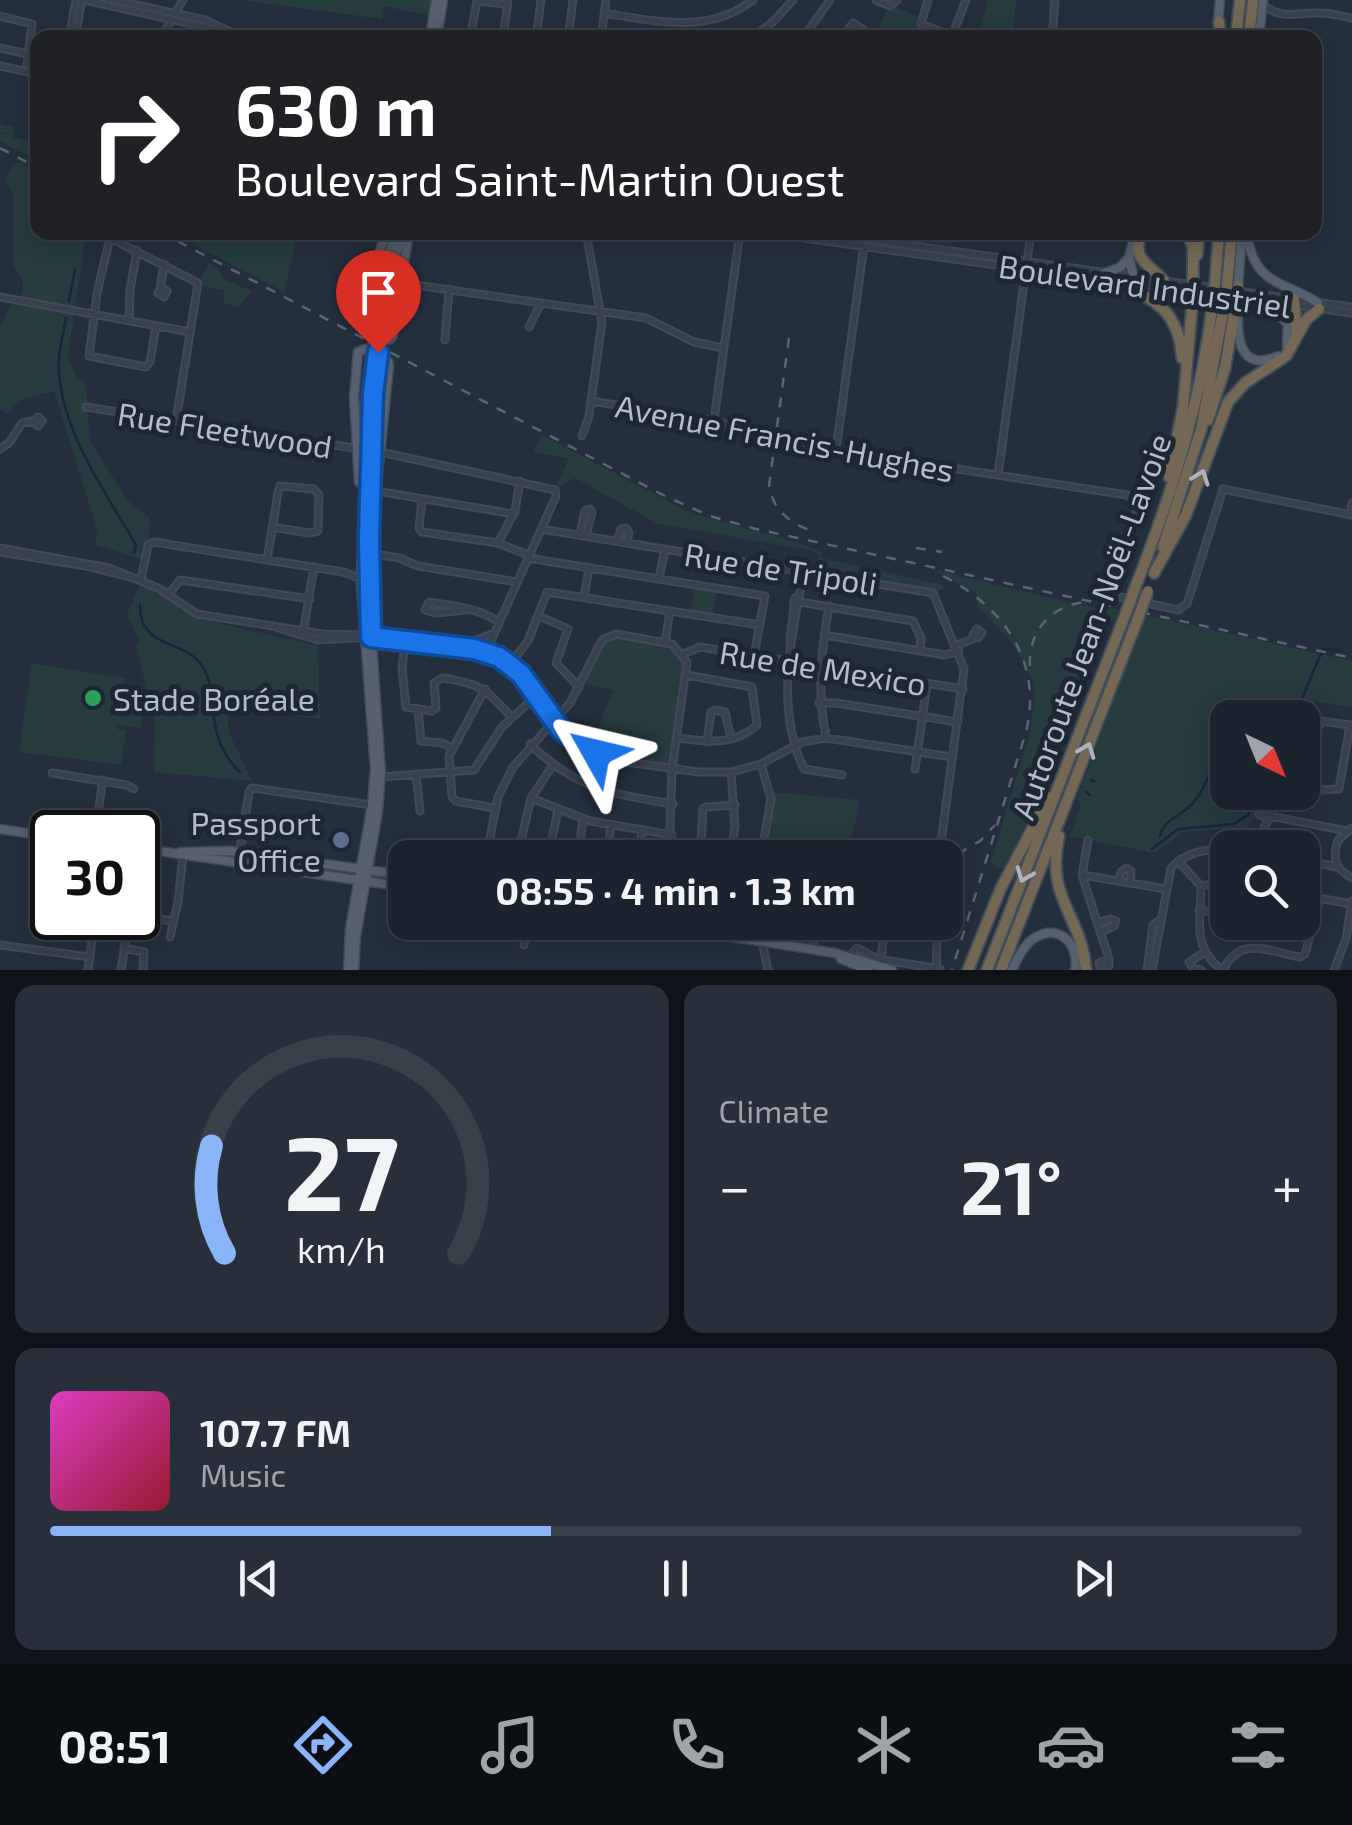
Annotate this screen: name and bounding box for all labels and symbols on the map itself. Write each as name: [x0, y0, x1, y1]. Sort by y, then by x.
street label: Boulevard Industriel: [996, 246, 1294, 324]
pin: [336, 250, 421, 353]
street label: Avenue Francis-Hughes: [613, 386, 957, 488]
street label: Rue Fleetwood: [115, 393, 335, 465]
street label: Autoroute Jean-Noël-Lavoie: [1003, 428, 1177, 824]
one-way arrow: [1189, 469, 1210, 486]
street label: Rue de Tripoli: [682, 534, 880, 602]
street label: Rue de Mexico: [717, 632, 929, 702]
place label: Stade Boréale: [113, 679, 315, 717]
marker: Stade Boréale: [82, 687, 104, 709]
north arrow: [1210, 700, 1320, 810]
position arrow: [544, 701, 648, 805]
one-way arrow: [1075, 742, 1095, 759]
place label: Passport Office: [190, 803, 321, 878]
speed limit sign: 30: [30, 810, 160, 940]
marker: Passport Office: [330, 829, 352, 851]
one-way arrow: [1015, 866, 1035, 883]

